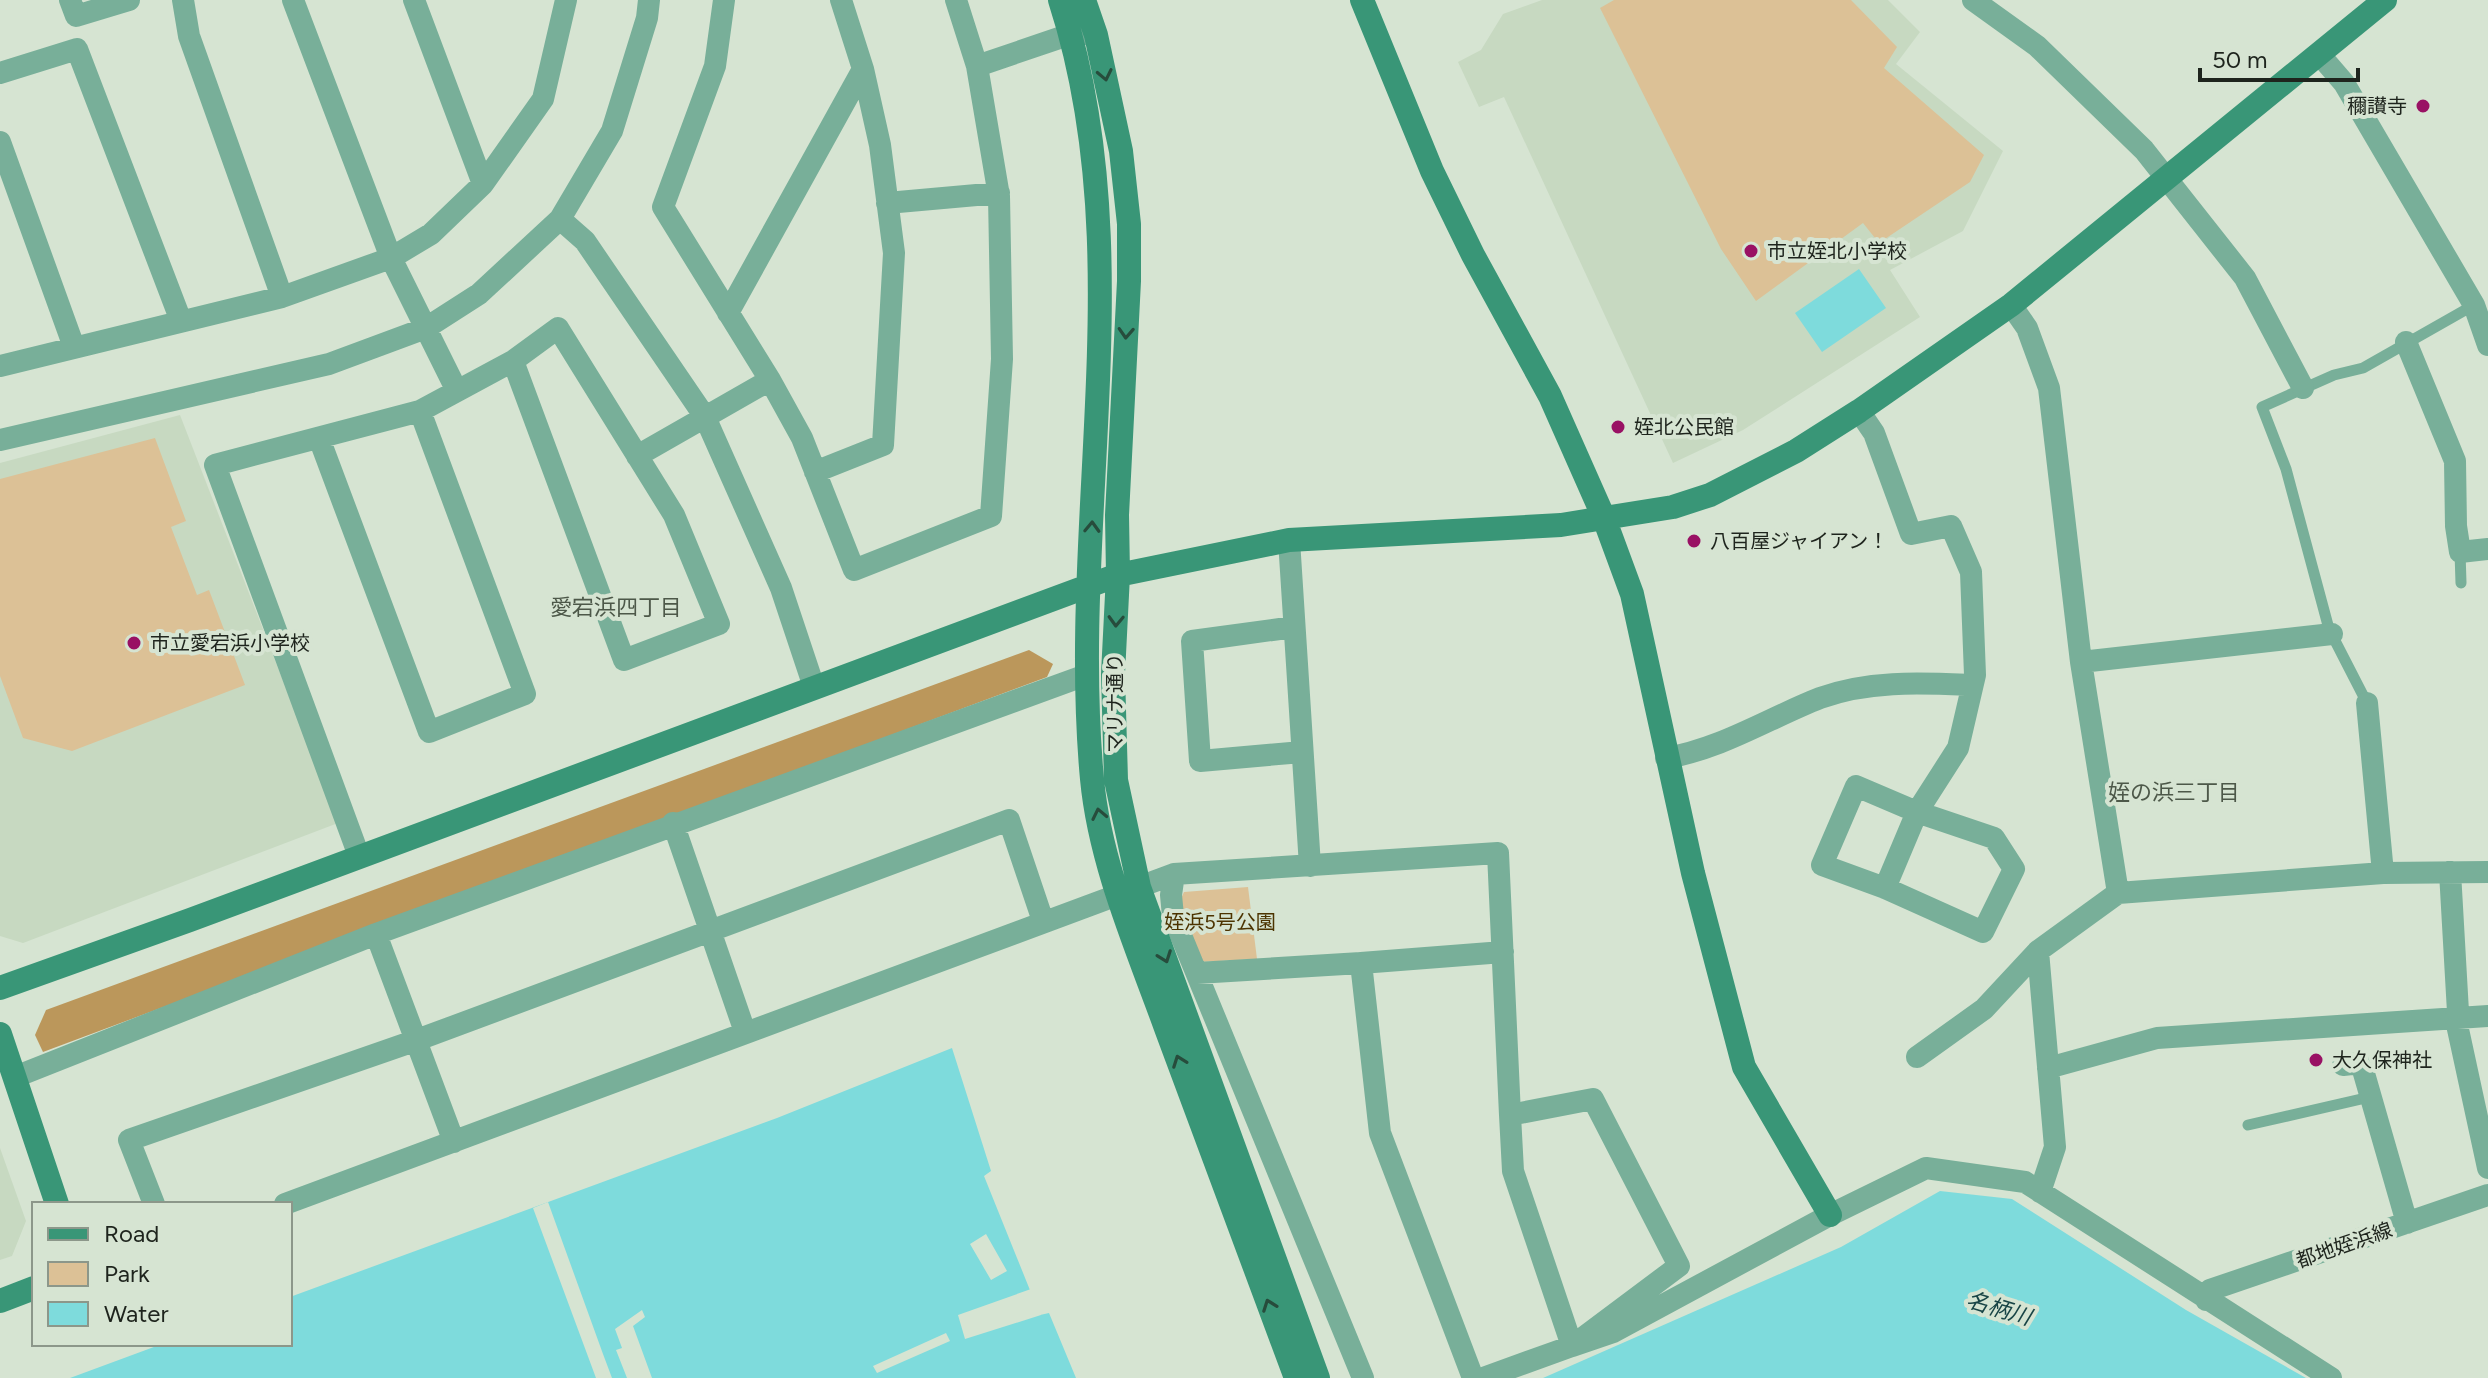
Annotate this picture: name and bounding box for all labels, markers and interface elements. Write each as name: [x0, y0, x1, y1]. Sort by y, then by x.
scale bar: [2200, 32, 2358, 82]
text: 50 m: [2212, 45, 2268, 74]
one-way arrow: [1096, 68, 1113, 81]
place label: 穪讃寺: [2347, 94, 2407, 118]
marker: 穪讃寺: [2414, 97, 2432, 115]
place label: 市立姪北小学校: [1767, 239, 1907, 263]
marker: 市立姪北小学校: [1742, 242, 1760, 260]
one-way arrow: [1118, 327, 1135, 340]
place label: 姪北公民館: [1634, 415, 1734, 439]
marker: 姪北公民館: [1609, 418, 1627, 436]
one-way arrow: [1083, 520, 1101, 533]
place label: 八百屋ジャイアン！: [1710, 529, 1888, 553]
marker: 八百屋ジャイアン！: [1685, 532, 1703, 550]
district label: 愛宕浜四丁目: [550, 594, 682, 621]
one-way arrow: [1107, 615, 1124, 628]
place label: 市立愛宕浜小学校: [150, 631, 310, 655]
marker: 市立愛宕浜小学校: [125, 634, 143, 652]
street label: マリナ通り: [1103, 653, 1127, 753]
district label: 姪の浜三丁目: [2108, 779, 2240, 806]
one-way arrow: [1091, 808, 1108, 821]
park label: 姪浜5号公園: [1164, 910, 1276, 934]
one-way arrow: [1155, 950, 1172, 964]
place label: 大久保神社: [2332, 1048, 2432, 1072]
marker: 大久保神社: [2307, 1051, 2325, 1069]
one-way arrow: [1172, 1055, 1188, 1069]
legend: [32, 1202, 292, 1346]
street label: 都地姪浜線: [2293, 1217, 2395, 1273]
text: Road: [104, 1219, 159, 1248]
text: Park: [104, 1259, 150, 1288]
water label: 名柄川: [1963, 1286, 2036, 1332]
text: Water: [104, 1299, 169, 1328]
one-way arrow: [1262, 1299, 1278, 1313]

